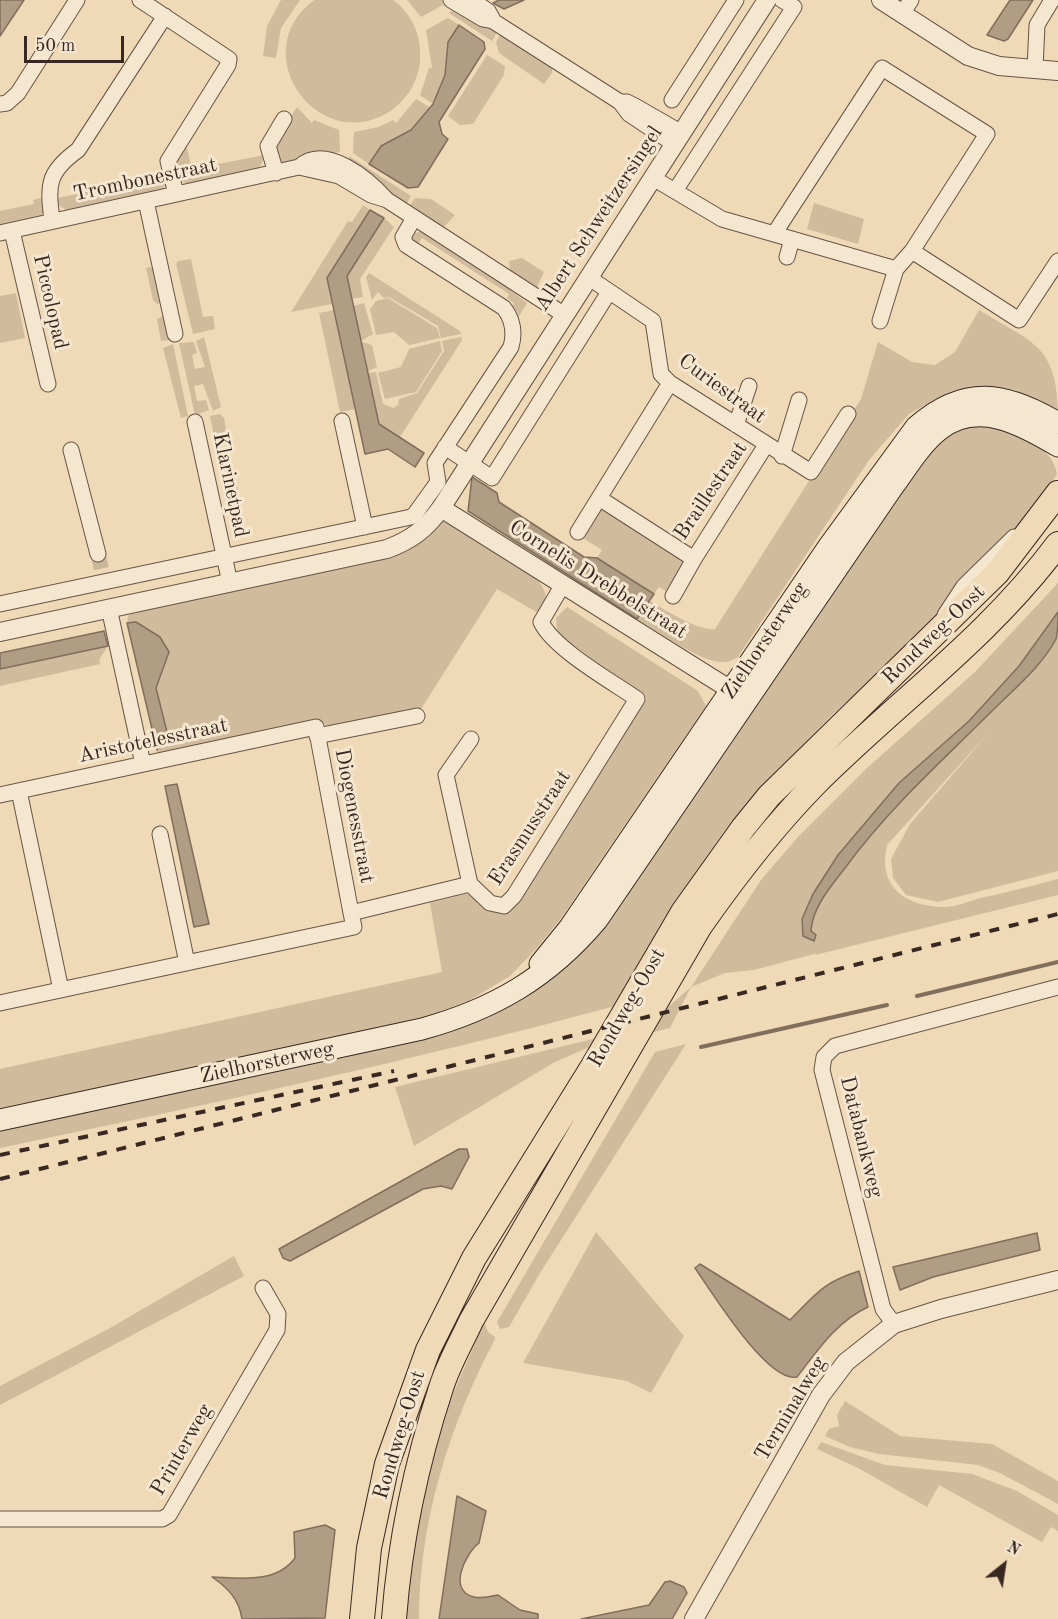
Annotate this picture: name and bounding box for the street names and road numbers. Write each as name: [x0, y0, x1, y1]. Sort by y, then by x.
street label: Albert Schweitzersingel: [530, 122, 668, 316]
street label: Trombonestraat: [71, 152, 219, 208]
street label: Piccolopad: [27, 252, 73, 352]
street label: Curiestraat: [673, 349, 771, 429]
street label: Klarinetpad: [207, 430, 253, 540]
street label: Braillestraat: [669, 437, 753, 545]
street label: Cornelis Drebbelstraat: [504, 515, 692, 645]
street label: Zielhorsterweg: [716, 578, 814, 704]
street label: Rondweg-Oost: [877, 580, 991, 690]
street label: Aristotelesstraat: [76, 713, 230, 769]
street label: Diogenesstraat: [329, 746, 379, 886]
street label: Erasmusstraat: [483, 765, 577, 891]
street label: Rondweg-Oost: [583, 944, 671, 1072]
street label: Zielhorsterweg: [198, 1037, 336, 1089]
street label: Databankweg: [834, 1074, 888, 1200]
street label: Terminalweg: [750, 1352, 832, 1466]
street label: Rondweg-Oost: [368, 1368, 432, 1502]
street label: Printerweg: [146, 1400, 218, 1500]

